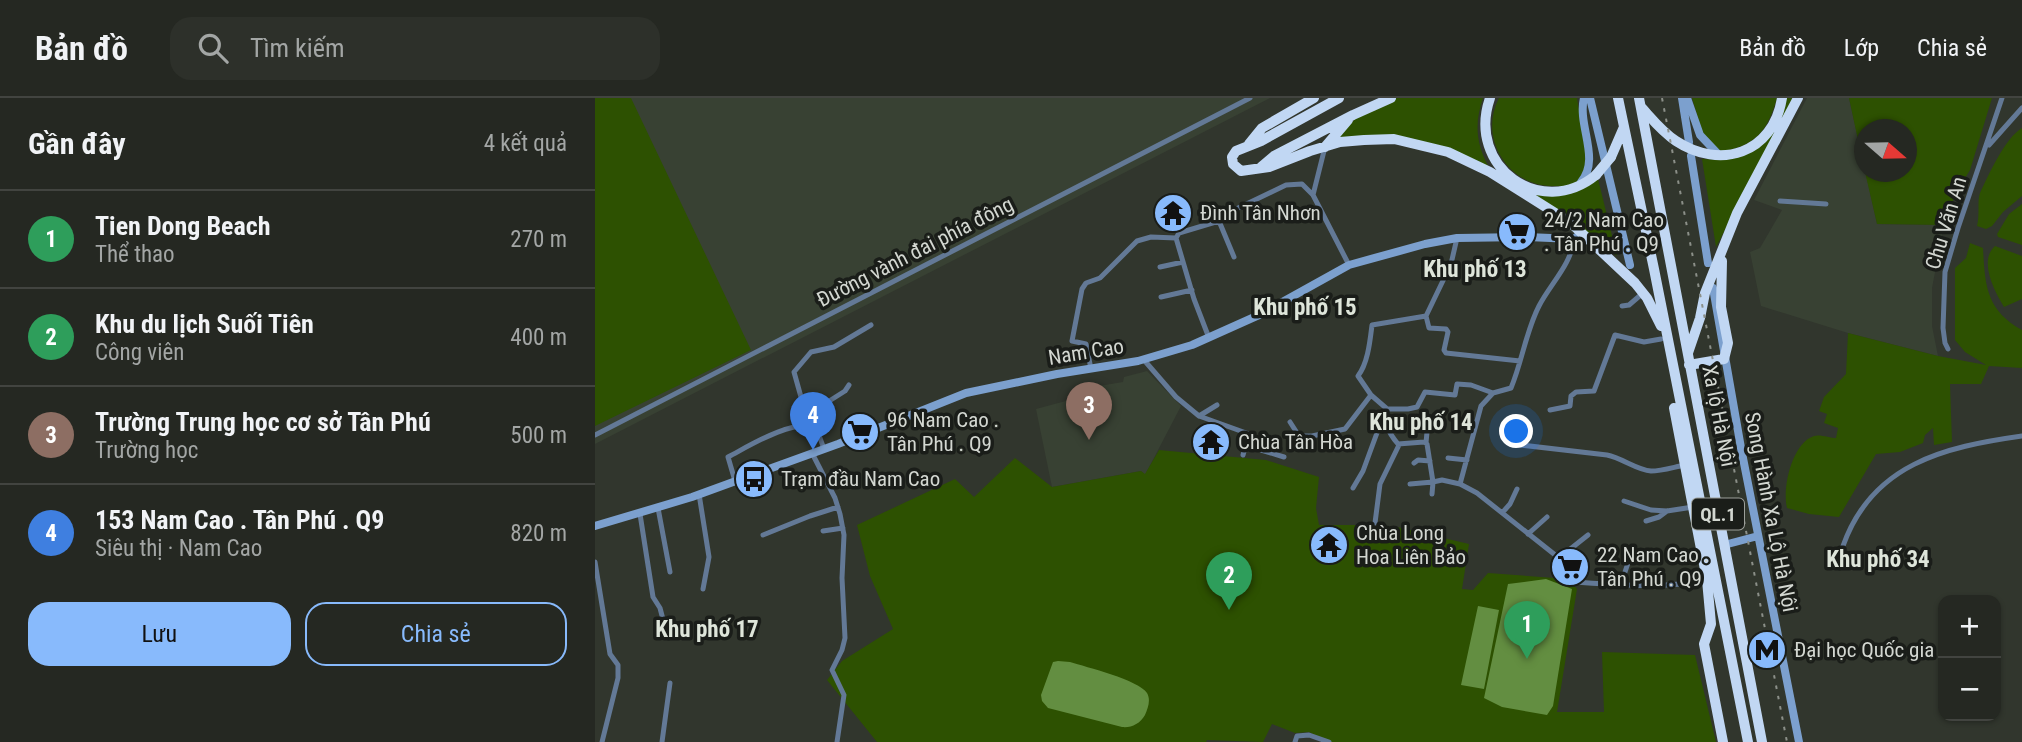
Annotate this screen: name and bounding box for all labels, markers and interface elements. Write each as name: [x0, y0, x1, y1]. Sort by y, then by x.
search box: [170, 17, 660, 80]
text: Bản đồ: [35, 29, 128, 68]
icon: search: [194, 29, 232, 67]
text: Tìm kiếm: [250, 33, 345, 63]
text: Bản đồ: [1739, 34, 1806, 62]
text: Lớp: [1844, 34, 1879, 62]
text: Chia sẻ: [1917, 34, 1987, 62]
north arrow: [1854, 119, 1917, 182]
text: Gần đây: [28, 126, 126, 161]
text: 4 kết quả: [484, 130, 567, 157]
street label: Chu Văn An: [1921, 174, 1971, 272]
street label: Đường vành đai phía đông: [813, 192, 1017, 312]
temple icon: Đình Tân Nhơn: [1152, 192, 1194, 234]
place label: Đình Tân Nhơn: [1200, 201, 1321, 225]
place label: 24/2 Nam Cao . Tân Phú . Q9: [1544, 208, 1664, 256]
text: Tien Dong Beach: [95, 211, 270, 241]
supermarket icon: 24/2 Nam Cao . Tân Phú . Q9: [1496, 211, 1538, 253]
text: 1: [45, 226, 57, 253]
text: 270 m: [510, 226, 567, 253]
text: Thể thao: [95, 241, 175, 268]
district label: Khu phố 13: [1423, 256, 1527, 283]
district label: Khu phố 15: [1253, 294, 1357, 321]
text: Khu du lịch Suối Tiên: [95, 309, 314, 339]
text: 2: [45, 324, 57, 351]
text: 400 m: [510, 324, 567, 351]
street label: Nam Cao: [1046, 334, 1126, 370]
text: Công viên: [95, 339, 184, 366]
street label: Xa lộ Hà Nội: [1697, 363, 1741, 469]
pin: 3: [1066, 382, 1112, 440]
pin: 4: [790, 392, 836, 450]
text: Trường Trung học cơ sở Tân Phú: [95, 407, 431, 437]
place label: 96 Nam Cao . Tân Phú . Q9: [887, 408, 999, 456]
district label: Khu phố 14: [1369, 409, 1473, 436]
street label: Song Hành Xa Lộ Hà Nội: [1740, 410, 1802, 614]
supermarket icon: 96 Nam Cao . Tân Phú . Q9: [839, 411, 881, 453]
your location: [1499, 414, 1533, 448]
temple icon: Chùa Tân Hòa: [1190, 421, 1232, 463]
text: 3: [45, 422, 57, 449]
text: 500 m: [510, 422, 567, 449]
place label: Chùa Tân Hòa: [1238, 430, 1353, 454]
text: Trường học: [95, 437, 198, 464]
bus stop icon: Trạm đầu Nam Cao: [733, 458, 775, 500]
place label: Trạm đầu Nam Cao: [781, 467, 940, 491]
road number: QL.1: [1692, 498, 1744, 530]
text: 153 Nam Cao . Tân Phú . Q9: [95, 505, 384, 535]
text: 4: [45, 520, 57, 547]
text: 820 m: [510, 520, 567, 547]
place label: Chùa Long Hoa Liên Bảo: [1356, 521, 1466, 569]
temple icon: Chùa Long Hoa Liên Bảo: [1308, 524, 1350, 566]
text: Siêu thị · Nam Cao: [95, 535, 262, 562]
place label: 22 Nam Cao . Tân Phú . Q9: [1597, 543, 1709, 591]
supermarket icon: 22 Nam Cao . Tân Phú . Q9: [1549, 546, 1591, 588]
district label: Khu phố 34: [1826, 546, 1930, 573]
pin: 2: [1206, 552, 1252, 610]
map controls: [1938, 595, 2001, 721]
button: +: [1938, 595, 2001, 658]
pin: 1: [1504, 601, 1550, 659]
button: Lưu: [28, 602, 291, 666]
button: Chia sẻ: [305, 602, 567, 666]
district label: Khu phố 17: [655, 616, 759, 643]
metro station icon: Đại học Quốc gia: [1746, 629, 1788, 671]
place label: Đại học Quốc gia: [1794, 638, 1934, 662]
button: −: [1938, 658, 2001, 721]

